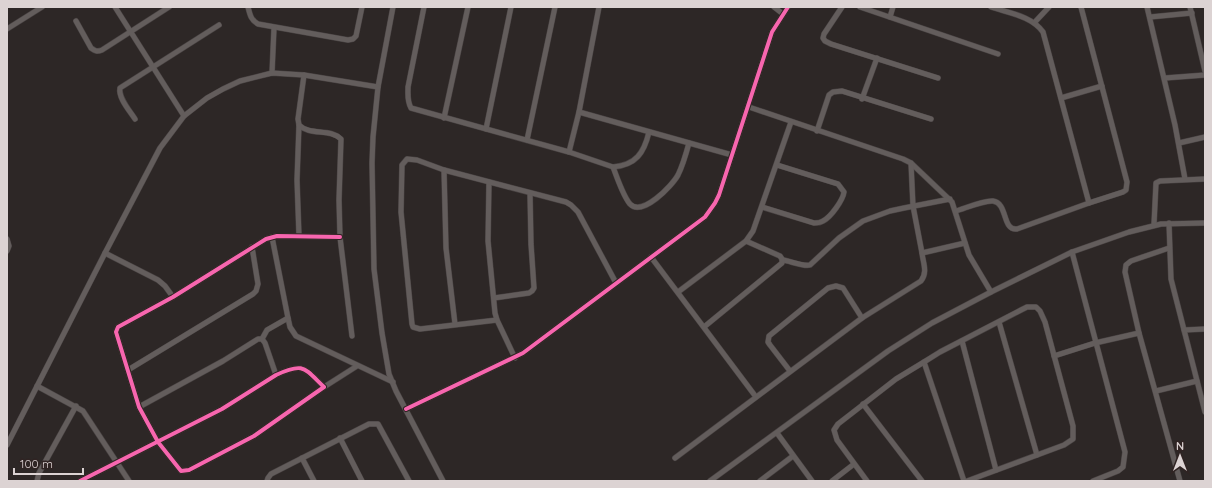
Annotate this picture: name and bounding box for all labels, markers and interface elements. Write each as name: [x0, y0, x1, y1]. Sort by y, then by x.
north arrow: [1160, 436, 1200, 476]
text: N: [1176, 439, 1184, 453]
scale bar: [14, 450, 83, 476]
text: 100 m: [20, 456, 53, 471]

